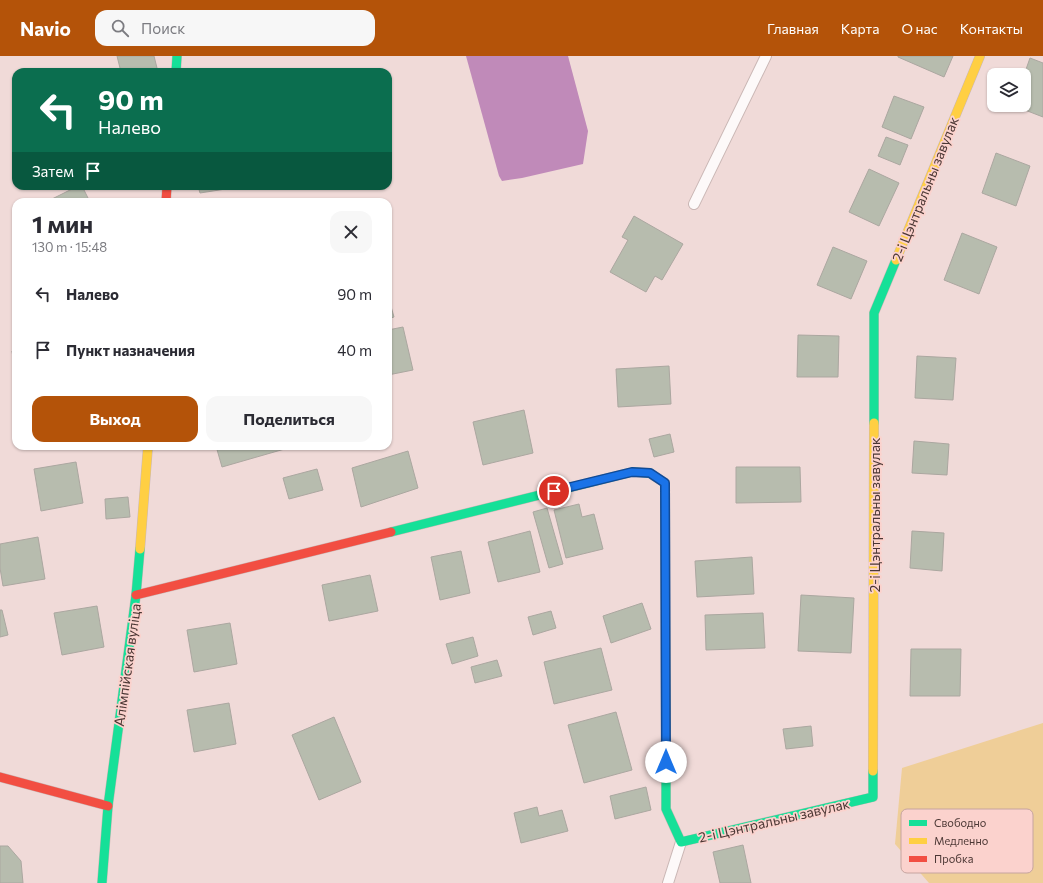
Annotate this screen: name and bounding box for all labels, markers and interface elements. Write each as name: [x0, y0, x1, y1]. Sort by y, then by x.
search box: [95, 10, 375, 46]
text: Navio: [20, 17, 71, 40]
icon: search: [109, 17, 131, 39]
text: Поиск: [141, 19, 185, 37]
text: Главная: [767, 20, 819, 37]
text: Карта: [841, 20, 879, 37]
text: О нас: [901, 20, 938, 37]
text: Контакты: [960, 20, 1023, 37]
map controls: [987, 68, 1031, 112]
button: layers: [987, 68, 1031, 112]
text: 90 m: [98, 82, 164, 116]
icon: left: [32, 84, 84, 136]
street label: 2-і Цэнтральны завулак: [888, 114, 962, 264]
text: Налево: [98, 116, 161, 138]
icon: arrive: [82, 160, 104, 182]
text: Затем: [32, 162, 74, 180]
text: 1 мин: [32, 209, 93, 238]
button: close: [330, 211, 372, 253]
text: 130 m · 15:48: [32, 239, 107, 255]
icon: left: [32, 283, 54, 305]
text: Налево: [66, 285, 119, 303]
text: 90 m: [337, 285, 372, 303]
icon: arrive: [32, 339, 54, 361]
text: Пункт назначения: [66, 341, 195, 359]
text: 40 m: [337, 341, 372, 359]
button: Выход: [32, 396, 198, 442]
button: Поделиться: [206, 396, 372, 442]
street label: 2-і Цэнтральны завулак: [866, 437, 883, 592]
pin: [537, 474, 571, 508]
icon: arrive: [543, 480, 565, 502]
street label: Алімпійская вуліца: [110, 602, 144, 728]
position arrow: [645, 741, 687, 783]
street label: 2-і Цэнтральны завулак: [697, 794, 852, 846]
legend: [901, 809, 1033, 873]
text: Свободно: [934, 816, 987, 829]
text: Медленно: [934, 834, 989, 847]
text: Пробка: [934, 852, 973, 865]

